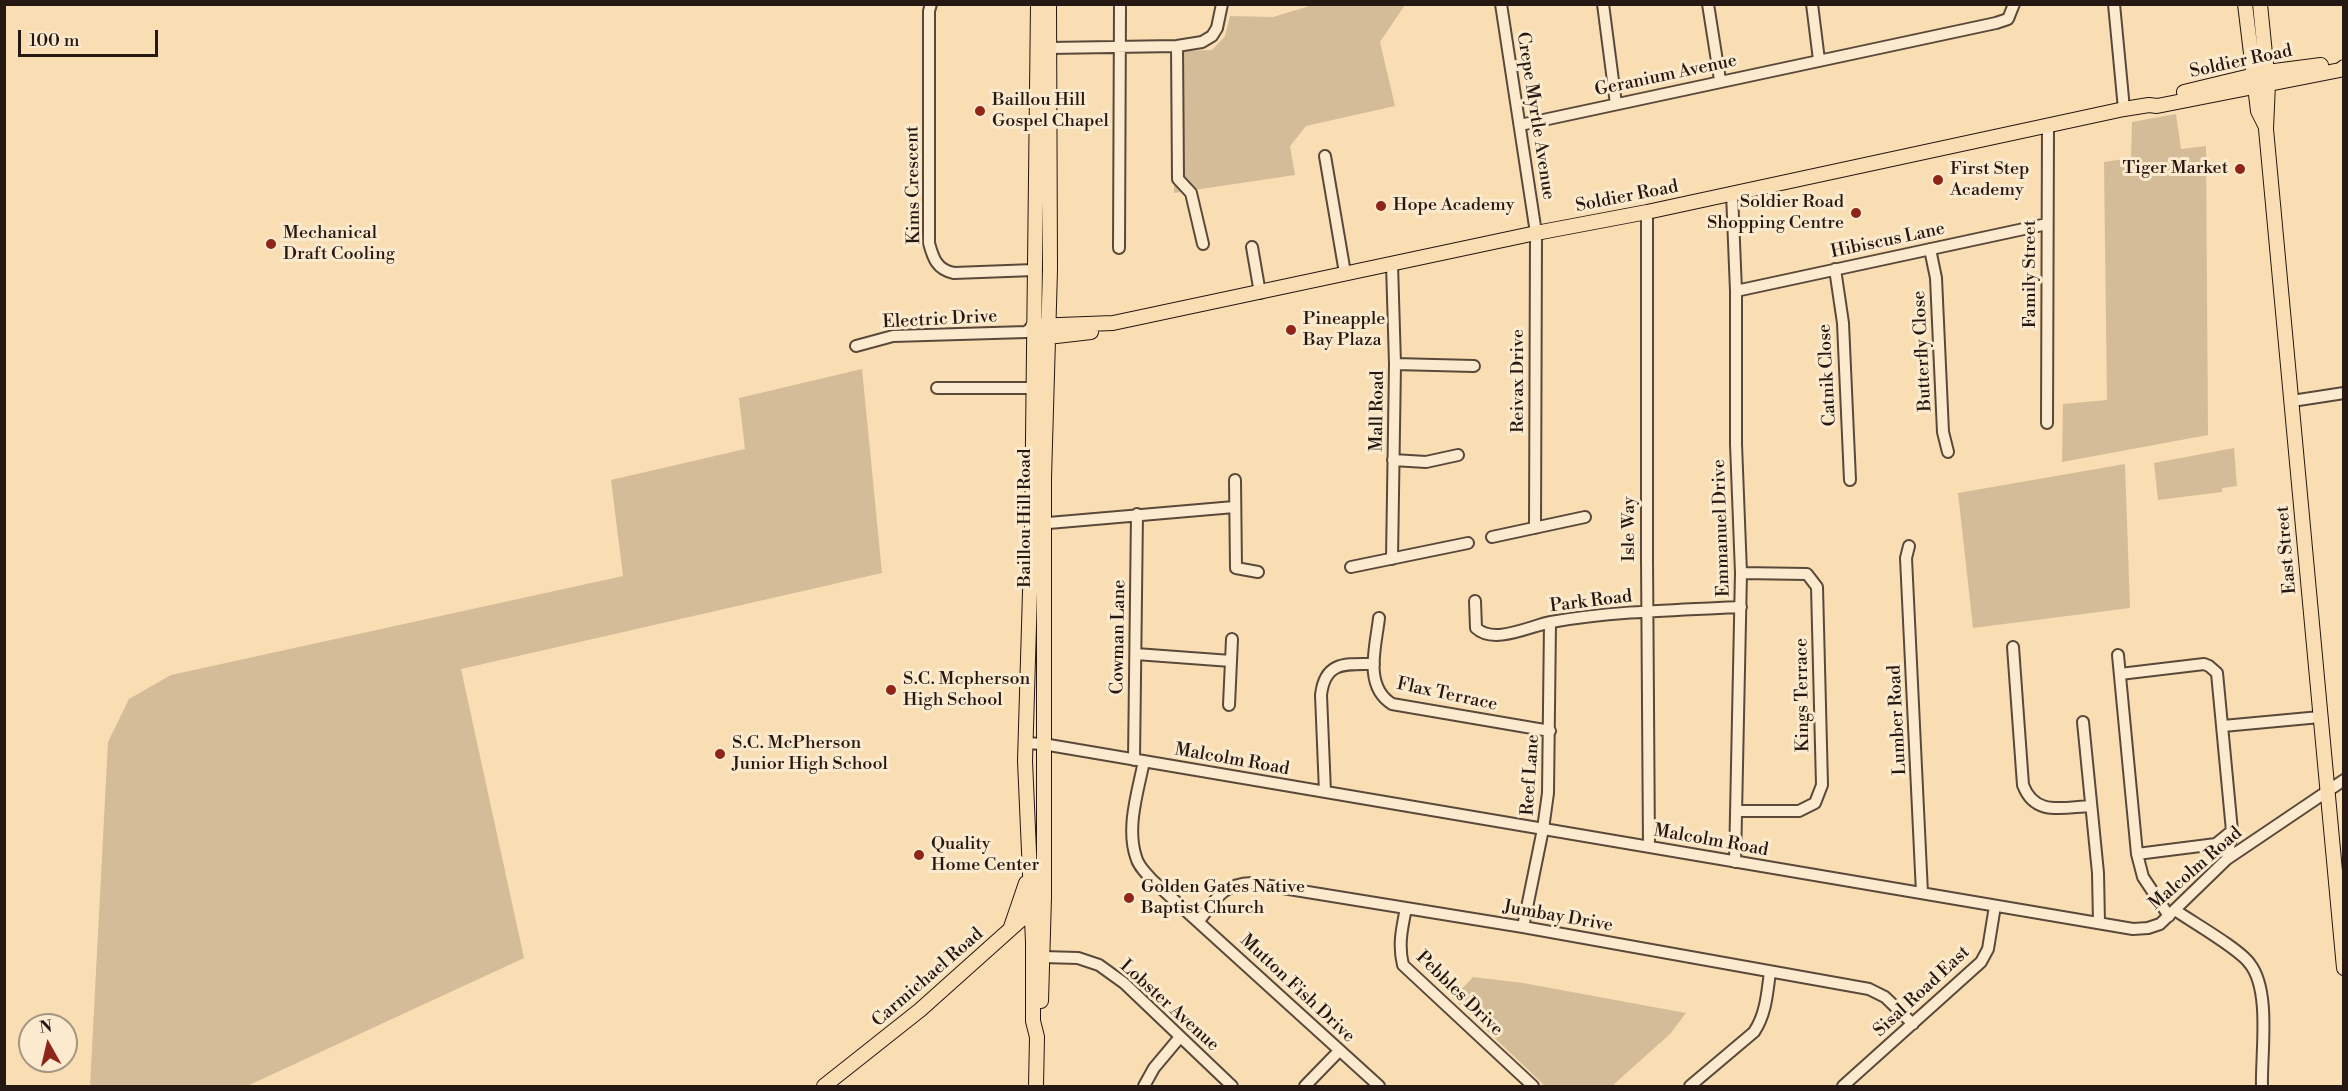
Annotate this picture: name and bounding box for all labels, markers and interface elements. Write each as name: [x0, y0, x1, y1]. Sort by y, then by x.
scale bar: [21, 18, 160, 56]
text: 100 m: [29, 29, 80, 52]
street label: Crepe Myrtle Avenue: [1511, 31, 1559, 201]
street label: Soldier Road: [2188, 41, 2294, 83]
street label: Geranium Avenue: [1593, 50, 1739, 102]
place label: Baillou Hill Gospel Chapel: [992, 90, 1109, 132]
marker: Baillou Hill Gospel Chapel: [973, 104, 987, 118]
street label: Kims Crescent: [902, 125, 926, 245]
place label: Tiger Market: [2123, 158, 2228, 180]
place label: First Step Academy: [1950, 159, 2030, 201]
marker: Tiger Market: [2233, 162, 2247, 176]
marker: First Step Academy: [1931, 173, 1945, 187]
street label: Soldier Road: [1574, 176, 1680, 218]
place label: Soldier Road Shopping Centre: [1707, 192, 1844, 234]
place label: Hope Academy: [1393, 195, 1514, 217]
marker: Hope Academy: [1374, 199, 1388, 213]
marker: Soldier Road Shopping Centre: [1849, 206, 1863, 220]
street label: Hibiscus Lane: [1829, 218, 1947, 264]
street label: Family Street: [2020, 220, 2042, 328]
place label: Mechanical Draft Cooling: [283, 223, 395, 266]
marker: Mechanical Draft Cooling: [264, 237, 278, 251]
street label: Butterfly Close: [1909, 290, 1937, 412]
street label: Electric Drive: [882, 306, 998, 334]
place label: Pineapple Bay Plaza: [1303, 309, 1385, 352]
marker: Pineapple Bay Plaza: [1284, 323, 1298, 337]
street label: Catnik Close: [1815, 323, 1841, 427]
street label: Reivax Drive: [1508, 329, 1530, 433]
street label: Mall Road: [1366, 370, 1390, 452]
street label: Baillou Hill Road: [1015, 449, 1037, 587]
street label: Emmanuel Drive: [1709, 459, 1735, 597]
street label: Isle Way: [1619, 496, 1641, 562]
street label: East Street: [2272, 505, 2302, 595]
street label: Cowman Lane: [1107, 579, 1131, 695]
street label: Park Road: [1549, 586, 1633, 618]
street label: Kings Terrace: [1791, 638, 1815, 752]
street label: Lumber Road: [1884, 664, 1912, 776]
place label: S.C. Mcpherson High School: [903, 669, 1030, 712]
street label: Flax Terrace: [1395, 674, 1499, 716]
marker: S.C. Mcpherson High School: [884, 683, 898, 697]
place label: S.C. McPherson Junior High School: [732, 733, 888, 776]
street label: Reef Lane: [1517, 734, 1545, 816]
street label: Malcolm Road: [1173, 739, 1291, 781]
marker: S.C. McPherson Junior High School: [713, 747, 727, 761]
street label: Malcolm Road: [1652, 820, 1770, 862]
street label: Malcolm Road: [2145, 823, 2247, 915]
place label: Quality Home Center: [931, 834, 1039, 876]
marker: Quality Home Center: [912, 848, 926, 862]
place label: Golden Gates Native Baptist Church: [1141, 877, 1305, 920]
marker: Golden Gates Native Baptist Church: [1122, 891, 1136, 905]
street label: Jumbay Drive: [1501, 897, 1615, 937]
street label: Carmichael Road: [868, 924, 988, 1032]
street label: Mutton Fish Drive: [1235, 930, 1359, 1048]
street label: Sisal Road East: [1869, 942, 1975, 1042]
street label: Pebbles Drive: [1411, 947, 1507, 1041]
street label: Lobster Avenue: [1115, 956, 1223, 1056]
north arrow: [18, 1013, 78, 1073]
text: N: [38, 1016, 53, 1038]

